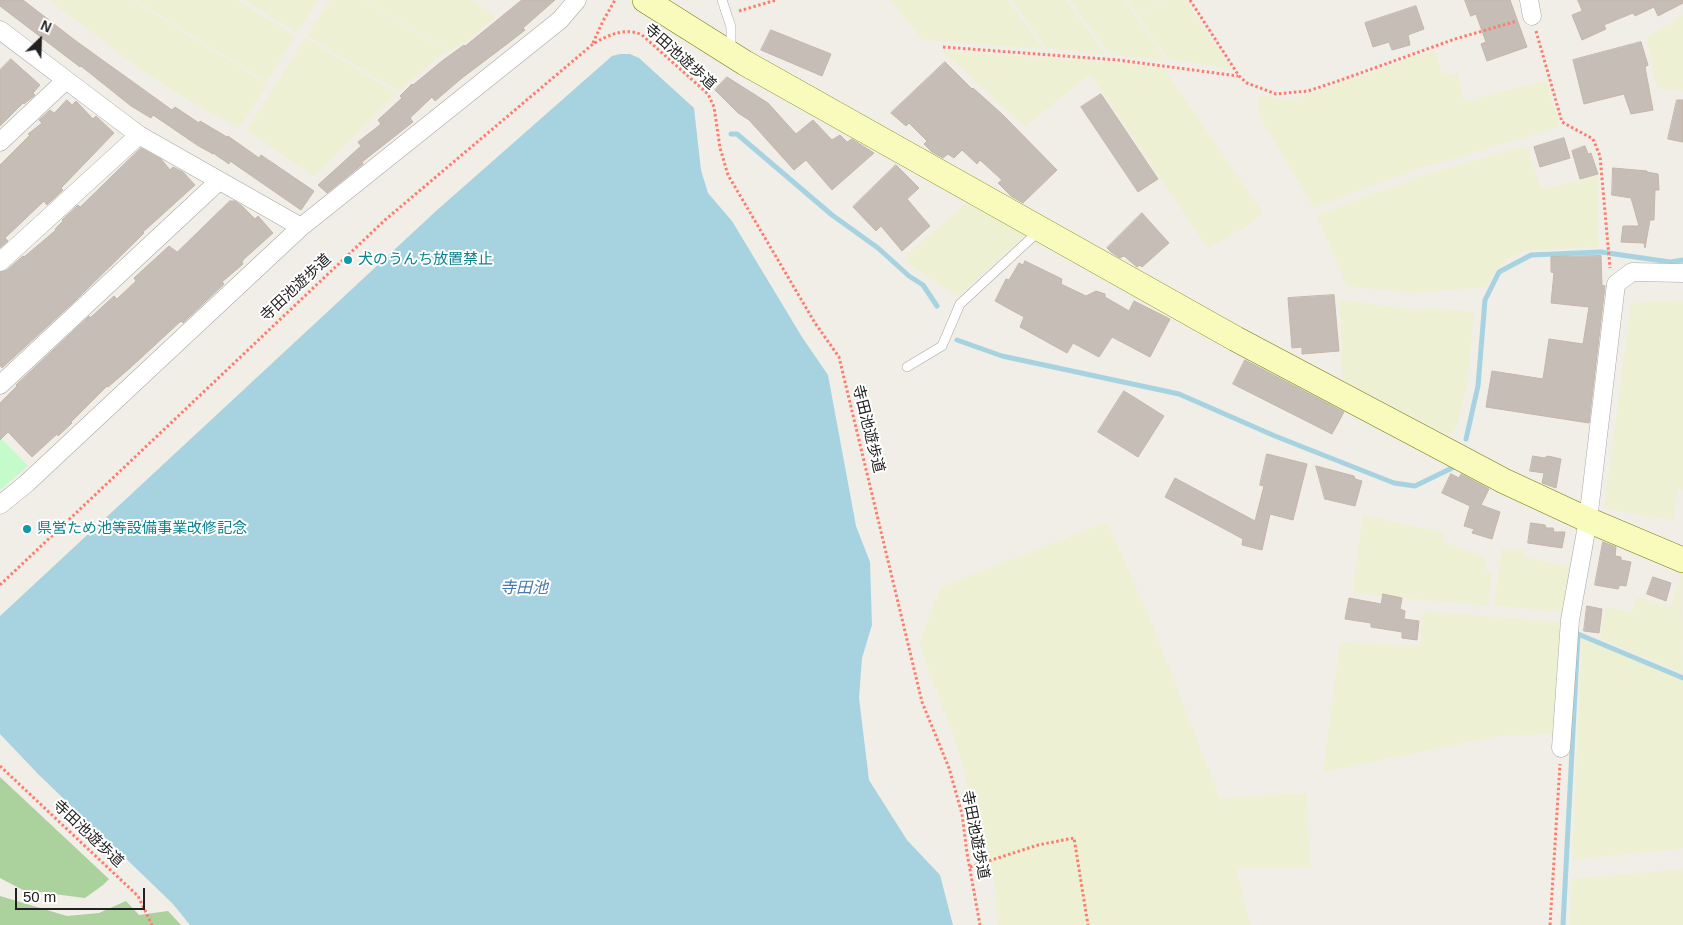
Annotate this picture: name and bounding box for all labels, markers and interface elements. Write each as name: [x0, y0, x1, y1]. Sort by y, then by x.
north arrow: [15, 15, 65, 65]
text: N: [38, 17, 54, 36]
street label: 寺田池遊歩道: [641, 20, 719, 94]
street label: 寺田池遊歩道: [257, 251, 335, 325]
place label: 犬のうんち放置禁止: [358, 251, 493, 269]
marker: 犬のうんち放置禁止: [342, 254, 354, 266]
street label: 寺田池遊歩道: [848, 383, 888, 475]
place label: 県営ため池等設備事業改修記念: [37, 520, 247, 538]
marker: 県営ため池等設備事業改修記念: [21, 523, 33, 535]
water label: 寺田池: [500, 579, 548, 599]
street label: 寺田池遊歩道: [958, 789, 992, 881]
street label: 寺田池遊歩道: [49, 797, 127, 871]
scale bar: [18, 878, 148, 910]
text: 50 m: [23, 888, 56, 905]

